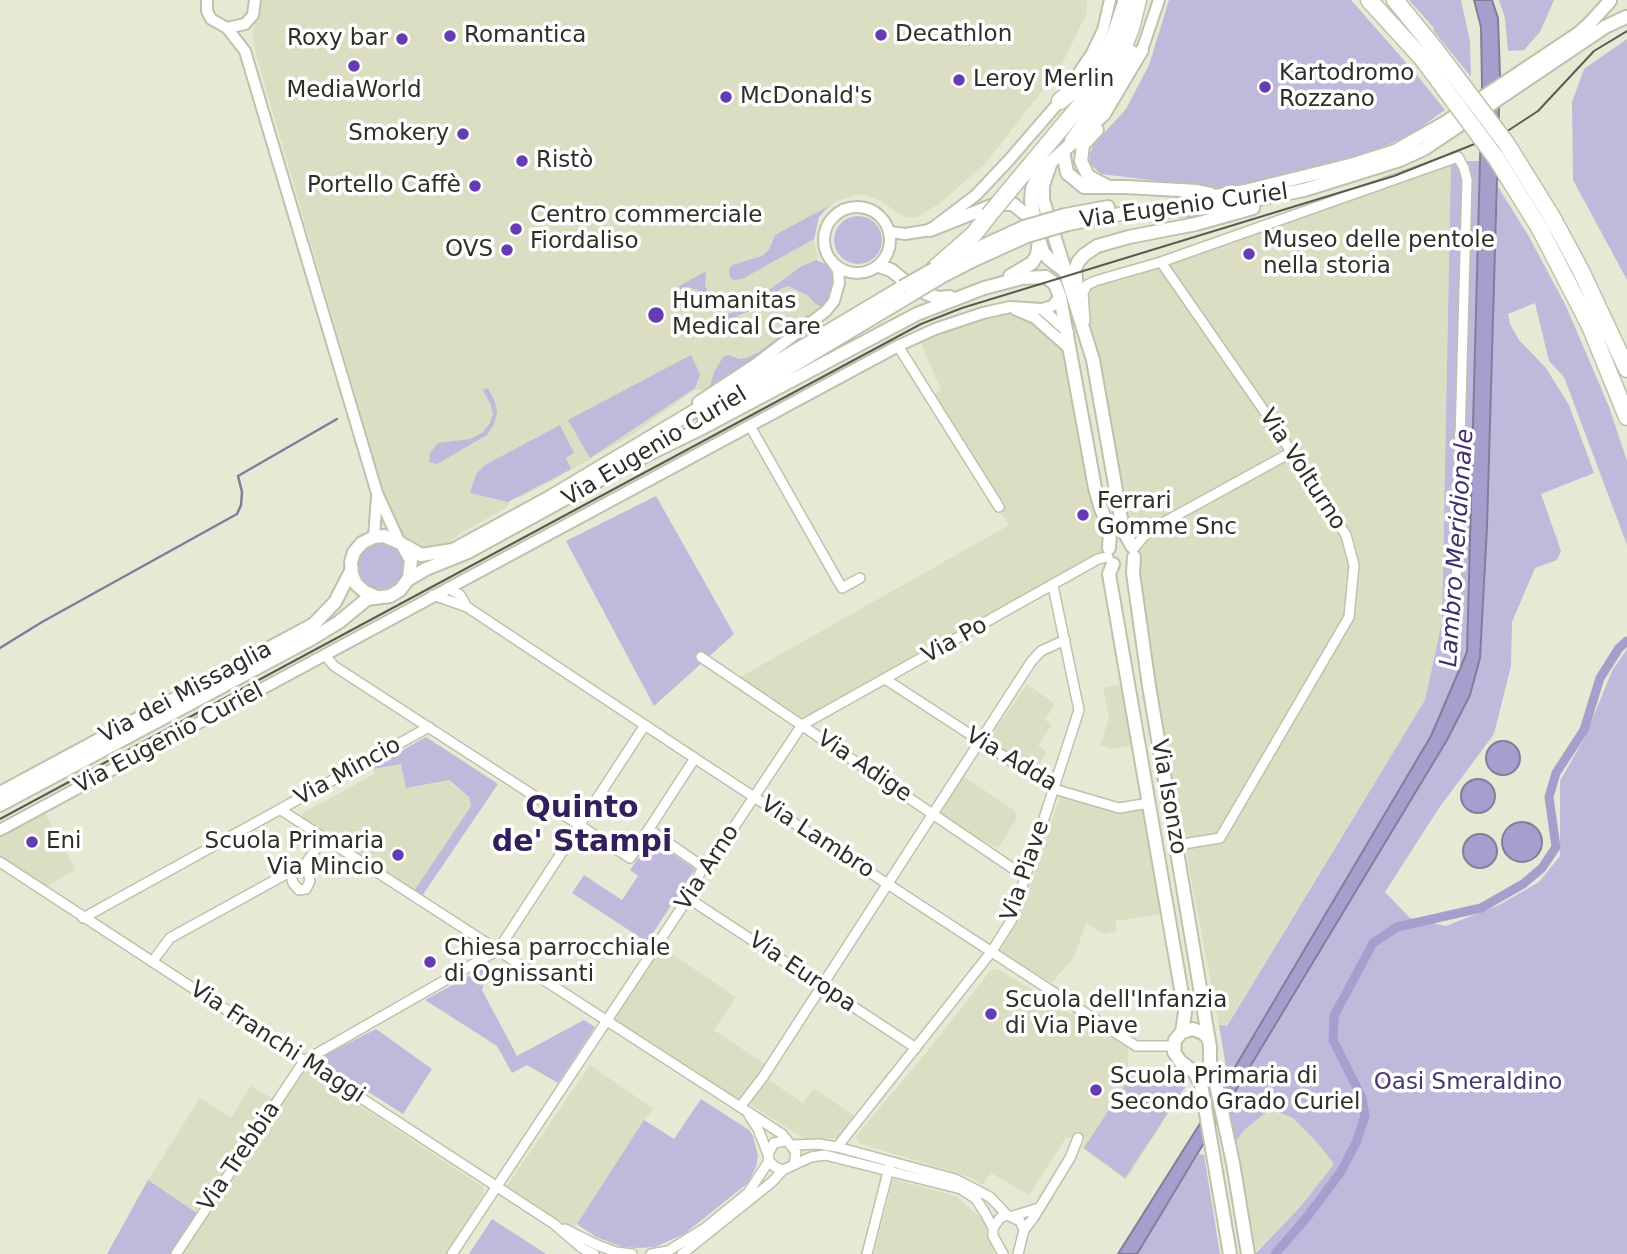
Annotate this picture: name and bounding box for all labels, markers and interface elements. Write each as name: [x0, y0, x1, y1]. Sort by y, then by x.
place label: Decathlon: [895, 21, 1012, 49]
place label: Romantica: [464, 22, 586, 50]
place label: Roxy bar: [287, 25, 388, 53]
marker: Decathlon: [873, 27, 889, 43]
marker: Romantica: [442, 28, 458, 44]
marker: Roxy bar: [394, 31, 410, 47]
marker: MediaWorld: [346, 58, 362, 74]
place label: Kartodromo Rozzano: [1279, 60, 1414, 114]
place label: Leroy Merlin: [973, 66, 1114, 94]
marker: Leroy Merlin: [951, 72, 967, 88]
place label: MediaWorld: [287, 77, 421, 105]
marker: Kartodromo Rozzano: [1257, 79, 1273, 95]
place label: McDonald's: [740, 83, 872, 111]
marker: McDonald's: [718, 89, 734, 105]
place label: Smokery: [348, 120, 449, 148]
marker: Smokery: [455, 126, 471, 142]
place label: Ristò: [536, 147, 593, 175]
marker: Ristò: [514, 153, 530, 169]
place label: Portello Caffè: [307, 172, 461, 200]
marker: Portello Caffè: [467, 178, 483, 194]
street label: Via Eugenio Curiel: [1078, 179, 1290, 235]
place label: Centro commerciale Fiordaliso: [530, 202, 762, 256]
marker: Centro commerciale Fiordaliso: [508, 221, 524, 237]
place label: Museo delle pentole nella storia: [1263, 227, 1495, 281]
place label: OVS: [445, 236, 493, 264]
marker: OVS: [499, 242, 515, 258]
marker: Museo delle pentole nella storia: [1241, 246, 1257, 262]
place label: Humanitas Medical Care: [672, 288, 821, 342]
marker: Humanitas Medical Care: [646, 305, 666, 325]
street label: Via Eugenio Curiel: [558, 381, 752, 513]
street label: Via Volturno: [1253, 404, 1351, 536]
water label: Lambro Meridionale: [1435, 428, 1481, 668]
place label: Ferrari Gomme Snc: [1097, 488, 1237, 542]
marker: Ferrari Gomme Snc: [1075, 507, 1091, 523]
street label: Via Po: [918, 612, 992, 670]
street label: Via dei Missaglia: [95, 636, 277, 750]
street label: Via Eugenio Curiel: [70, 677, 268, 801]
street label: Via Adda: [960, 722, 1062, 798]
street label: Via Adige: [811, 725, 917, 809]
street label: Via Mincio: [290, 732, 406, 812]
street label: Via Isonzo: [1144, 737, 1192, 857]
district label: Quinto de' Stampi: [492, 791, 672, 862]
street label: Via Lambro: [755, 791, 879, 885]
street label: Via Piave: [996, 817, 1056, 925]
street label: Via Arno: [670, 820, 746, 916]
place label: Eni: [46, 828, 81, 856]
place label: Scuola Primaria Via Mincio: [205, 828, 384, 882]
marker: Eni: [24, 834, 40, 850]
marker: Scuola Primaria Via Mincio: [390, 847, 406, 863]
street label: Via Europa: [743, 927, 861, 1019]
place label: Chiesa parrocchiale di Ognissanti: [444, 935, 670, 989]
marker: Chiesa parrocchiale di Ognissanti: [422, 954, 438, 970]
street label: Via Franchi Maggi: [184, 976, 370, 1110]
place label: Scuola dell'Infanzia di Via Piave: [1005, 987, 1227, 1041]
marker: Scuola dell'Infanzia di Via Piave: [983, 1006, 999, 1022]
place label: Scuola Primaria di Secondo Grado Curiel: [1110, 1063, 1360, 1117]
park label: Oasi Smeraldino: [1374, 1069, 1562, 1097]
marker: Scuola Primaria di Secondo Grado Curiel: [1088, 1082, 1104, 1098]
street label: Via Trebbia: [193, 1097, 287, 1217]

